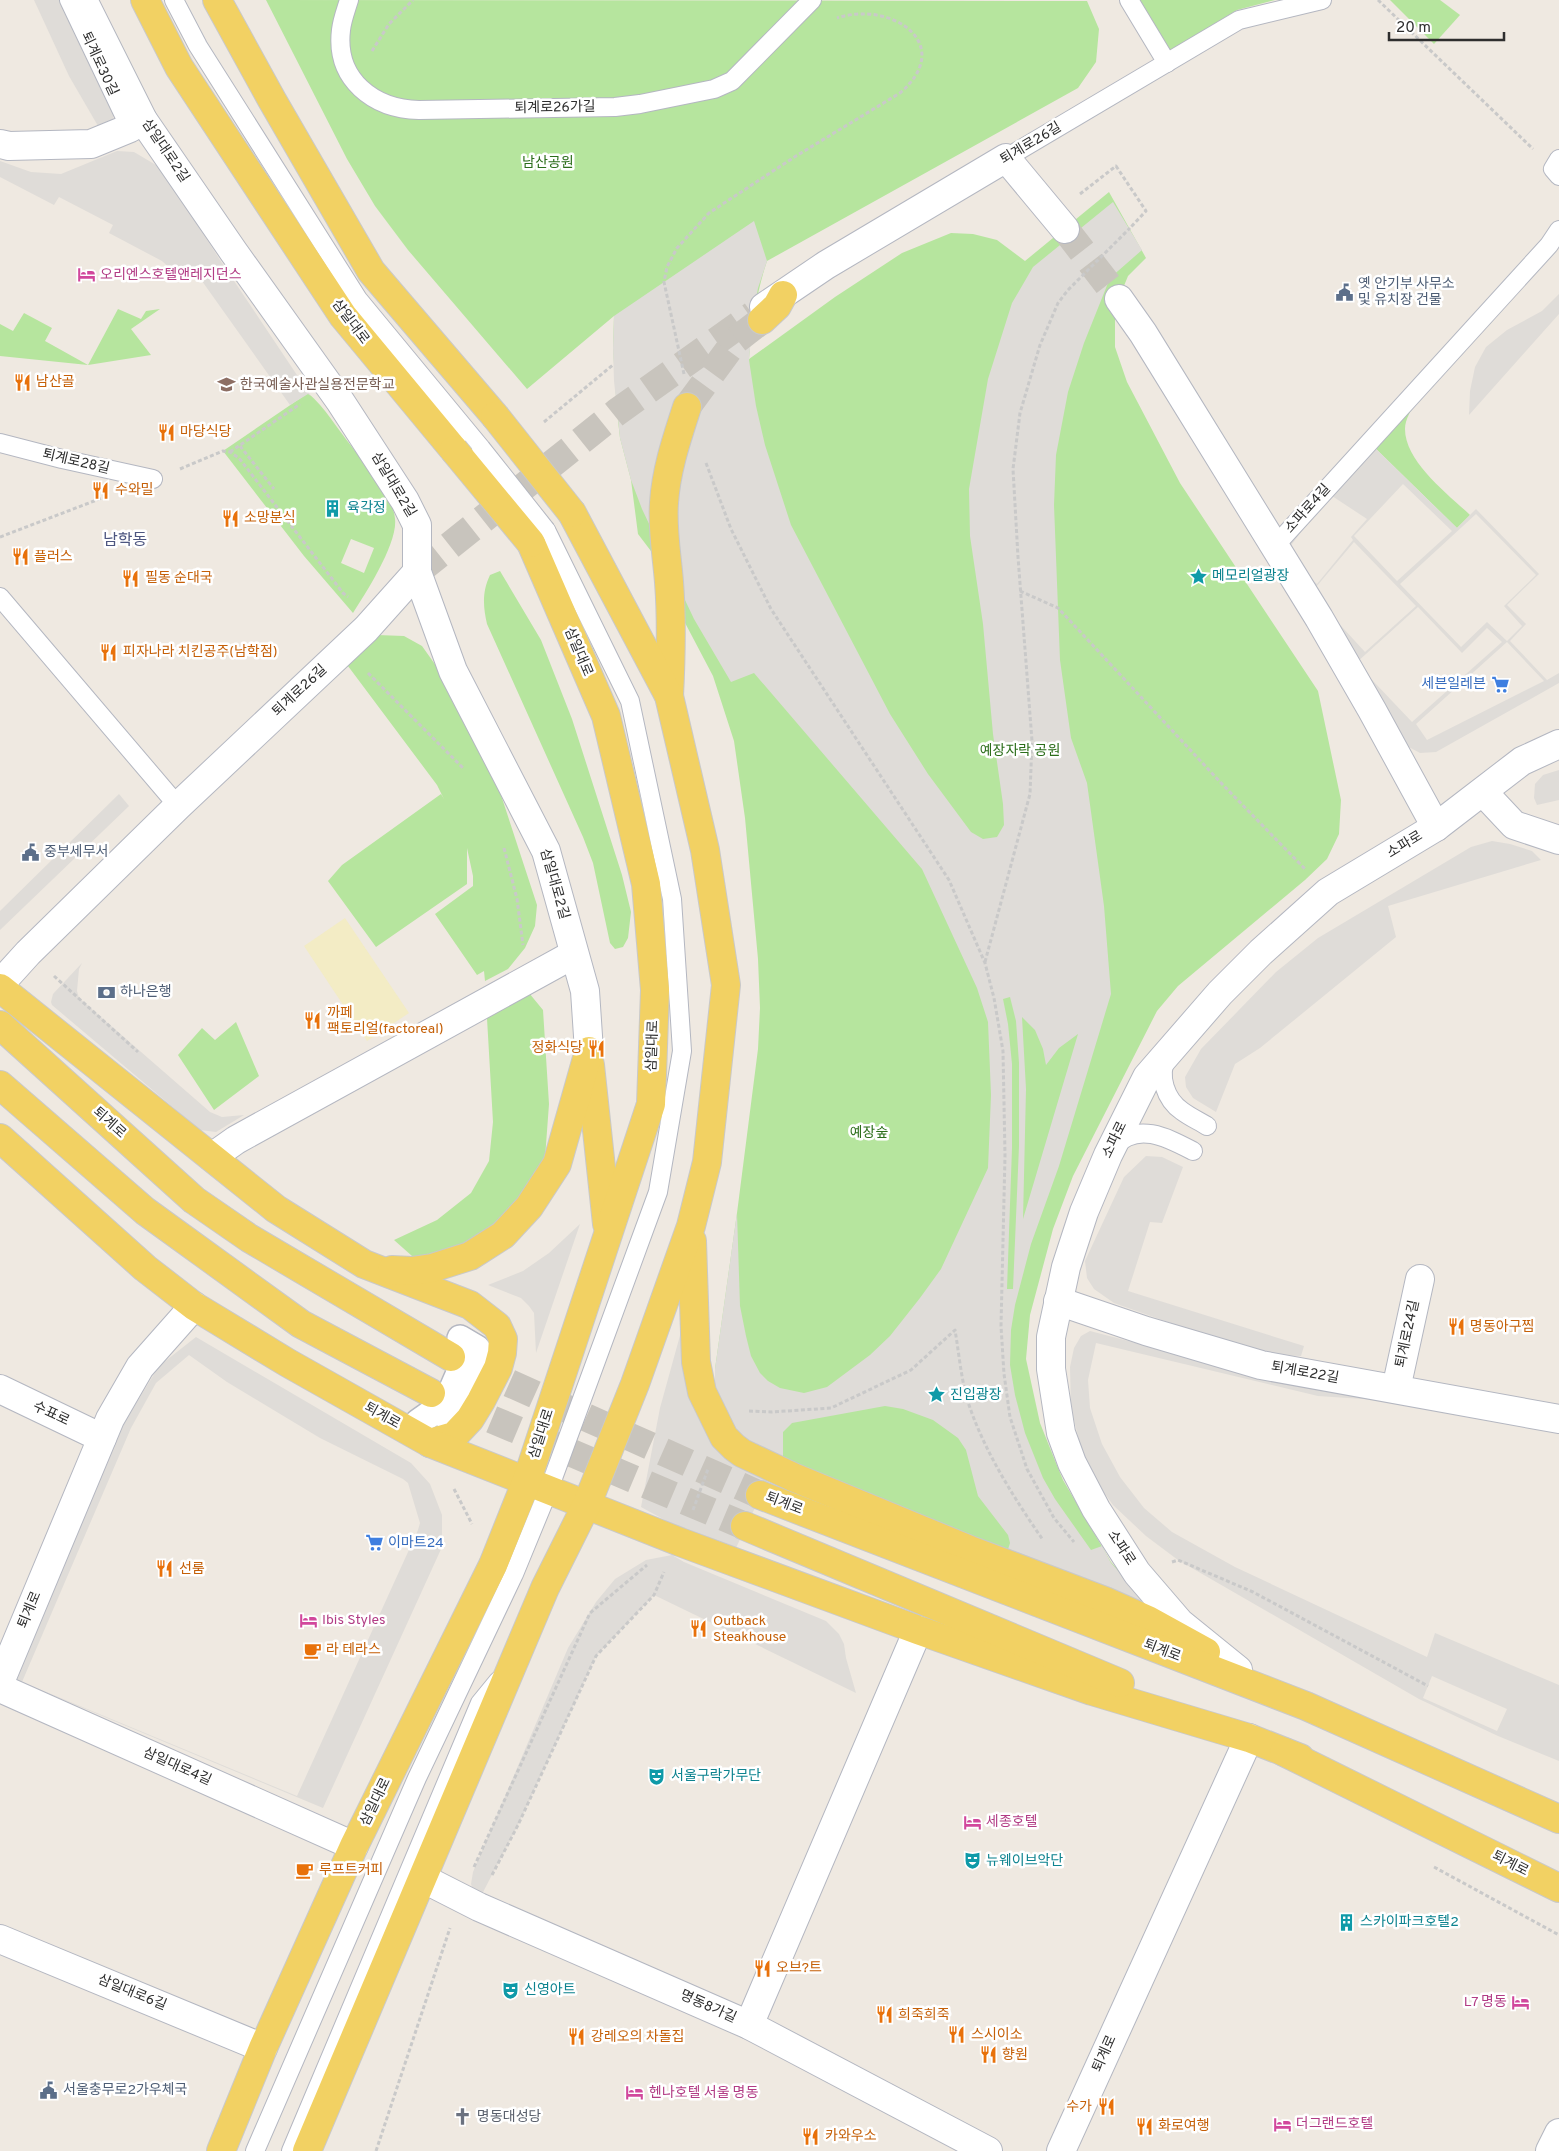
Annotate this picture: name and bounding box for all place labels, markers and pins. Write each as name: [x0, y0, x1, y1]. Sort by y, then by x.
hotel icon: 오리엔스호텔앤레지던스: [76, 265, 96, 285]
place label: 오리엔스호텔앤레지던스: [100, 267, 242, 284]
place label: 옛 안기부 사무소 및 유치장 건물: [1358, 276, 1455, 309]
public building icon: 옛 안기부 사무소 및 유치장 건물: [1334, 282, 1354, 302]
restaurant icon: 남산골: [12, 372, 32, 392]
place label: 남산골: [36, 374, 75, 391]
school or university icon: 한국예술사관실용전문학교: [216, 375, 236, 395]
place label: 한국예술사관실용전문학교: [240, 376, 395, 394]
restaurant icon: 마당식당: [156, 422, 176, 442]
place label: 마당식당: [180, 424, 232, 441]
restaurant icon: 수와밀: [91, 480, 111, 500]
place label: 수와밀: [115, 482, 154, 499]
building icon: 육각정: [323, 498, 343, 518]
place label: 육각정: [347, 500, 386, 517]
restaurant icon: 소망분식: [220, 508, 240, 528]
place label: 소망분식: [244, 510, 296, 527]
restaurant icon: 플러스: [10, 547, 30, 567]
place label: 플러스: [34, 549, 73, 566]
place icon: 메모리얼광장: [1188, 566, 1208, 586]
restaurant icon: 필동 순대국: [121, 568, 141, 588]
place label: 메모리얼광장: [1212, 568, 1289, 585]
place label: 필동 순대국: [145, 570, 213, 587]
restaurant icon: 피자나라 치킨공주(남학점): [99, 642, 119, 662]
place label: 피자나라 치킨공주(남학점): [123, 643, 278, 661]
supermarket icon: 세븐일레븐: [1490, 674, 1510, 694]
place label: 세븐일레븐: [1422, 676, 1486, 693]
public building icon: 중부세무서: [20, 842, 40, 862]
place label: 중부세무서: [44, 844, 108, 861]
bank icon: 하나은행: [96, 982, 116, 1002]
place label: 하나은행: [120, 984, 172, 1001]
place label: 까페 팩토리얼(factoreal): [327, 1005, 444, 1038]
restaurant icon: 까페 팩토리얼(factoreal): [303, 1011, 323, 1031]
restaurant icon: 정화식당: [587, 1038, 607, 1058]
place label: 정화식당: [531, 1040, 583, 1057]
restaurant icon: 명동아구찜: [1446, 1317, 1466, 1337]
place label: 명동아구찜: [1470, 1319, 1534, 1336]
place icon: 진입광장: [926, 1385, 946, 1405]
place label: 진입광장: [950, 1387, 1002, 1404]
supermarket icon: 이마트24: [364, 1533, 384, 1553]
place label: 이마트24: [388, 1535, 444, 1552]
restaurant icon: 선룸: [155, 1559, 175, 1579]
place label: 선룸: [179, 1561, 205, 1578]
hotel icon: Ibis Styles: [298, 1610, 318, 1630]
place label: Ibis Styles: [322, 1612, 386, 1629]
place label: Outback Steakhouse: [713, 1613, 786, 1646]
restaurant icon: Outback Steakhouse: [689, 1619, 709, 1639]
cafe icon: 라 테라스: [302, 1640, 322, 1660]
place label: 라 테라스: [326, 1642, 381, 1659]
theatre icon: 서울구락가무단: [647, 1766, 667, 1786]
place label: 서울구락가무단: [671, 1768, 761, 1785]
hotel icon: 세종호텔: [962, 1812, 982, 1832]
place label: 세종호텔: [986, 1814, 1038, 1831]
theatre icon: 뉴웨이브악단: [962, 1851, 982, 1871]
place label: 뉴웨이브악단: [986, 1853, 1063, 1870]
cafe icon: 루프트커피: [295, 1860, 315, 1880]
place label: 루프트커피: [319, 1862, 383, 1879]
building icon: 스카이파크호텔2: [1336, 1912, 1356, 1932]
place label: 스카이파크호텔2: [1360, 1914, 1459, 1931]
restaurant icon: 오브?트: [752, 1958, 772, 1978]
place label: 오브?트: [776, 1960, 822, 1977]
theatre icon: 신영아트: [500, 1980, 520, 2000]
place label: 신영아트: [524, 1982, 576, 1999]
hotel icon: L7 명동: [1511, 1992, 1531, 2012]
place label: L7 명동: [1464, 1994, 1507, 2011]
restaurant icon: 희죽희죽: [874, 2005, 894, 2025]
place label: 희죽희죽: [898, 2007, 950, 2024]
restaurant icon: 스시이소: [947, 2025, 967, 2045]
restaurant icon: 강레오의 차돌집: [567, 2027, 587, 2047]
place label: 스시이소: [971, 2027, 1023, 2044]
place label: 강레오의 차돌집: [591, 2029, 684, 2046]
restaurant icon: 향원: [978, 2045, 998, 2065]
place label: 향원: [1002, 2047, 1028, 2064]
public building icon: 서울충무로2가우체국: [39, 2080, 59, 2100]
place label: 서울충무로2가우체국: [63, 2082, 188, 2099]
hotel icon: 헨나호텔 서울 명동: [625, 2083, 645, 2103]
place label: 헨나호텔 서울 명동: [649, 2085, 759, 2102]
restaurant icon: 수가: [1096, 2097, 1116, 2117]
place label: 수가: [1066, 2099, 1092, 2116]
church icon: 명동대성당: [453, 2107, 473, 2127]
place label: 명동대성당: [477, 2109, 542, 2126]
hotel icon: 더그랜드호텔: [1272, 2114, 1292, 2134]
restaurant icon: 화로여행: [1134, 2116, 1154, 2136]
place label: 더그랜드호텔: [1296, 2116, 1373, 2133]
place label: 화로여행: [1158, 2118, 1210, 2135]
restaurant icon: 카와우소: [801, 2126, 821, 2146]
place label: 카와우소: [825, 2128, 877, 2145]

